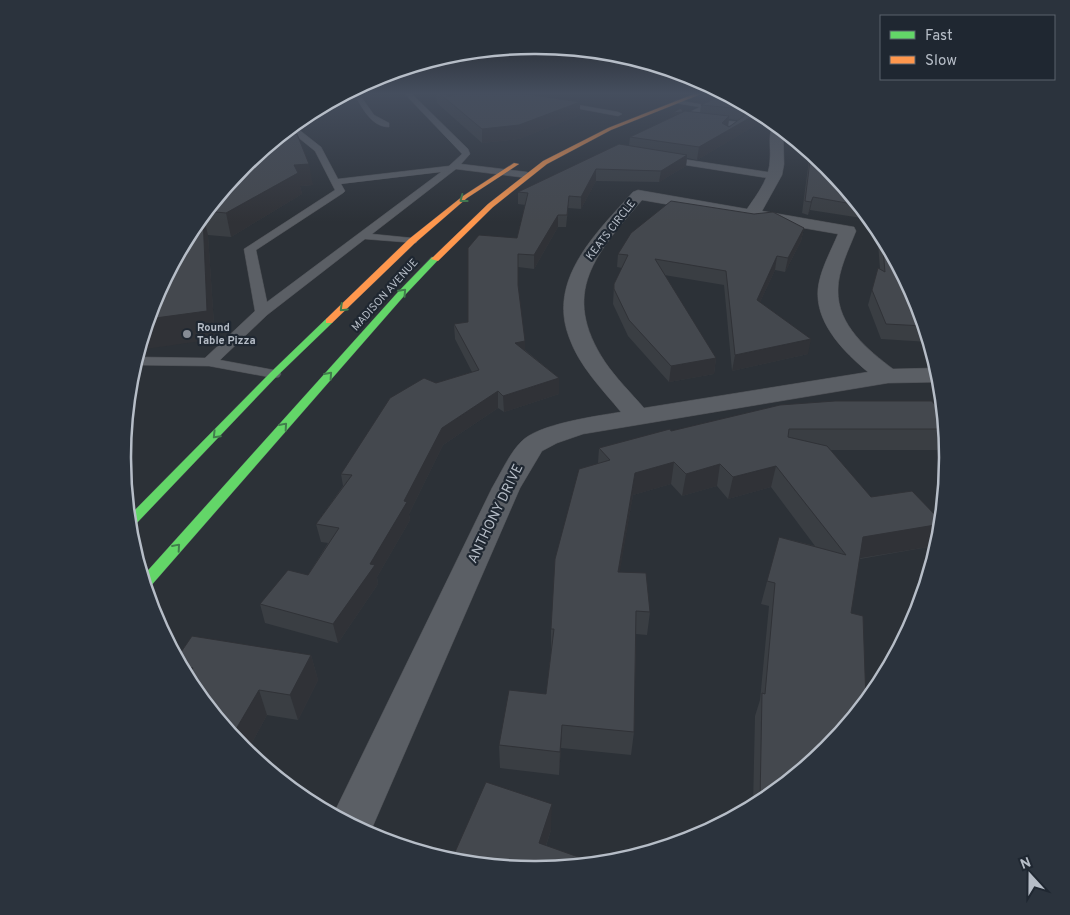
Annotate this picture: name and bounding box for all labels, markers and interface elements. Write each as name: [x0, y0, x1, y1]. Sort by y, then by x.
legend: [880, 15, 1055, 80]
text: Fast: [925, 27, 953, 46]
text: Slow: [925, 52, 957, 71]
one-way arrow: [460, 194, 469, 202]
street label: KEATS CIRCLE: [583, 197, 639, 263]
street label: MADISON AVENUE: [349, 256, 421, 334]
one-way arrow: [397, 289, 406, 298]
one-way arrow: [339, 302, 348, 311]
place label: Round Table Pizza: [197, 321, 256, 348]
marker: Round Table Pizza: [181, 328, 193, 340]
one-way arrow: [323, 372, 332, 381]
one-way arrow: [278, 422, 287, 431]
one-way arrow: [213, 429, 222, 438]
street label: ANTHONY DRIVE: [465, 462, 527, 566]
one-way arrow: [171, 544, 180, 553]
north arrow: [1005, 850, 1055, 900]
text: N: [1018, 855, 1034, 874]

